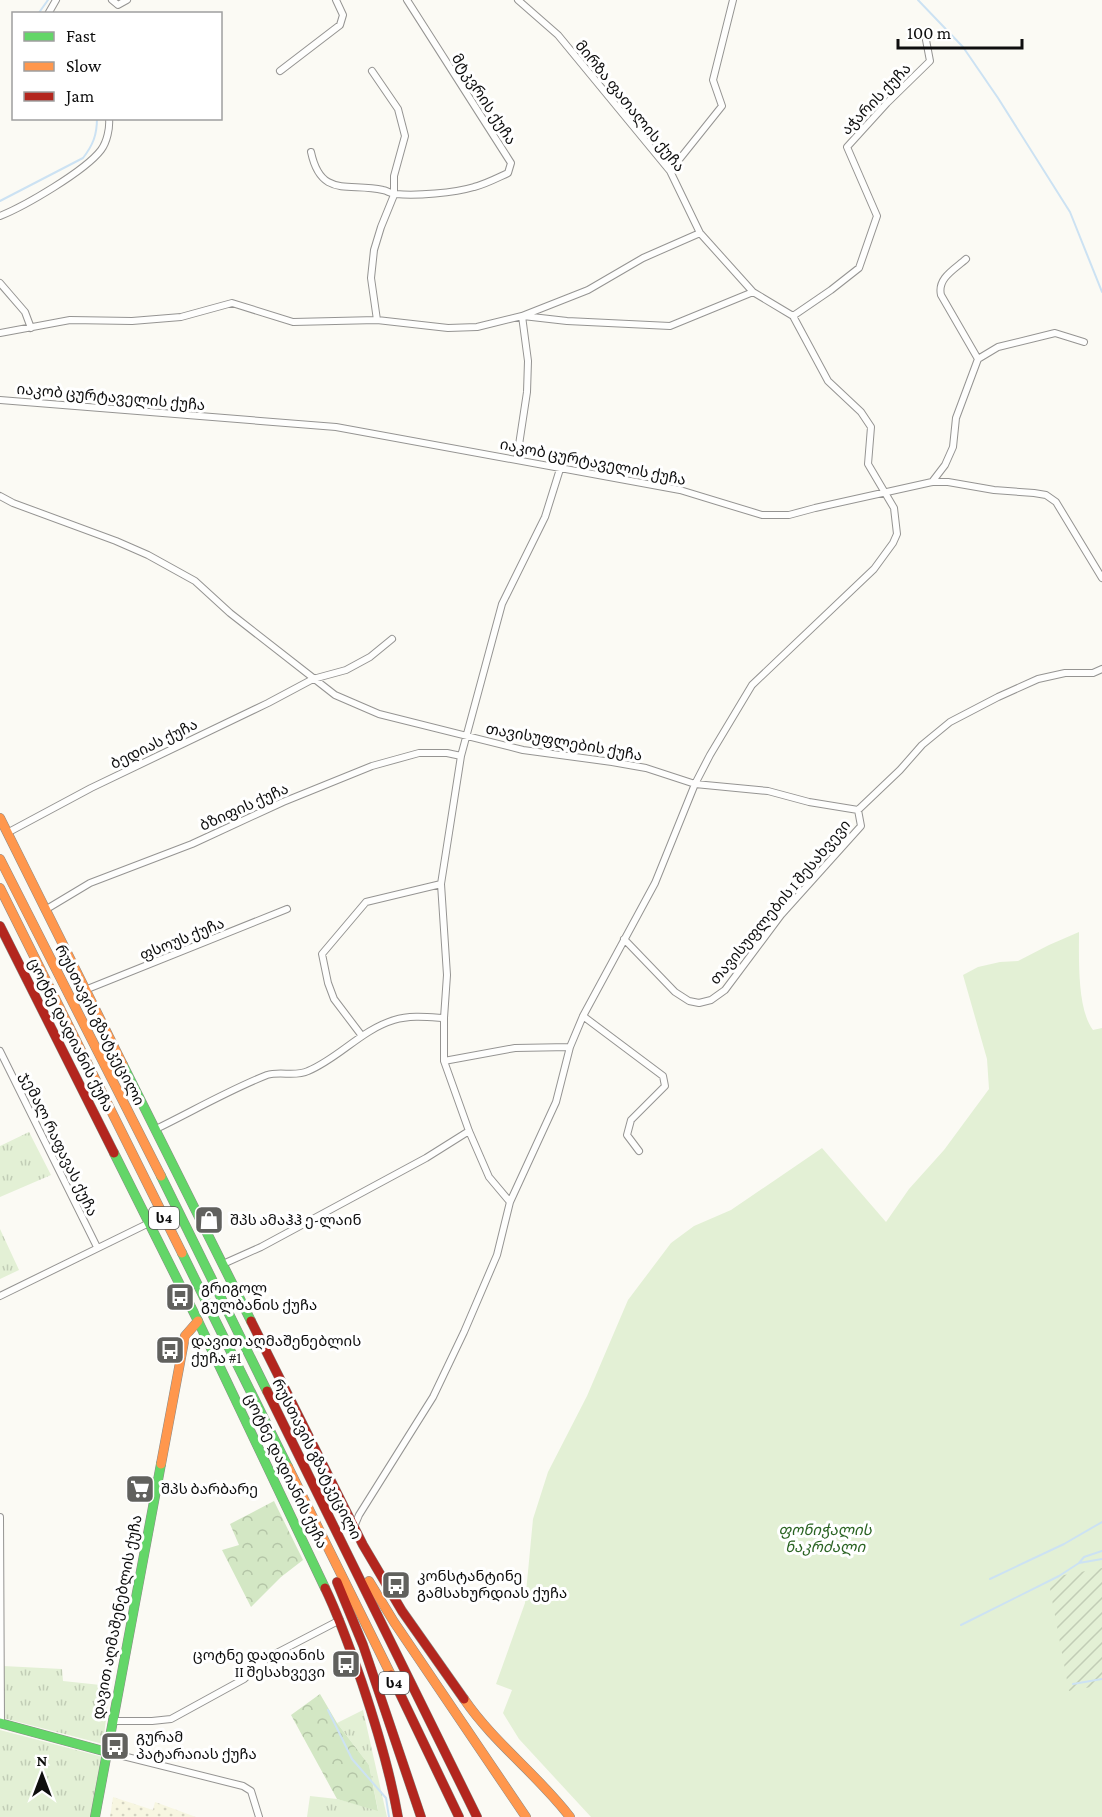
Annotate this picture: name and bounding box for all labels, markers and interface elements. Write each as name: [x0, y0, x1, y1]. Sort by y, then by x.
legend: [12, 12, 222, 120]
scale bar: [898, 12, 1022, 50]
text: 100 m: [907, 23, 952, 43]
text: Fast: [66, 26, 97, 46]
street label: მირზა ფათალის ქუჩა: [571, 37, 688, 175]
street label: მტკვრის ქუჩა: [448, 51, 519, 148]
text: Slow: [66, 56, 102, 76]
street label: აჭარის ქუჩა: [838, 60, 915, 139]
text: Jam: [64, 86, 95, 106]
street label: იაკობ ცურტაველის ქუჩა: [16, 381, 206, 414]
street label: იაკობ ცურტაველის ქუჩა: [498, 436, 687, 489]
street label: ბედიას ქუჩა: [108, 716, 201, 773]
street label: თავისუფლების ქუჩა: [484, 720, 644, 765]
street label: ბზიფის ქუჩა: [197, 780, 291, 835]
street label: თავისუფლების I შესახვევი: [707, 817, 854, 988]
street label: ფსოუს ქუჩა: [137, 915, 227, 964]
street label: რუსთავის გზატკეცილი: [52, 942, 148, 1108]
street label: ცოტნე დადიანის ქუჩა: [24, 956, 117, 1115]
street label: ჯემალ რაფავას ქუჩა: [16, 1069, 101, 1219]
shop icon: შპს ამაჰჰ ე-ლაინ: [193, 1204, 225, 1236]
road number: ს4: [149, 1207, 179, 1229]
place label: შპს ამაჰჰ ე-ლაინ: [230, 1212, 362, 1229]
place label: გრიგოლ გულბანის ქუჩა: [201, 1280, 317, 1314]
bus stop icon: გრიგოლ გულბანის ქუჩა: [164, 1281, 196, 1313]
place label: დავით აღმაშენებლის ქუჩა #1: [191, 1333, 361, 1367]
bus stop icon: დავით აღმაშენებლის ქუჩა #1: [154, 1334, 186, 1366]
street label: რუსთავის გზატკეცილი: [269, 1376, 365, 1542]
street label: ცოტნე დადიანის ქუჩა: [241, 1391, 330, 1551]
supermarket icon: შპს ბარბარე: [124, 1473, 156, 1505]
place label: შპს ბარბარე: [161, 1481, 258, 1498]
street label: დავით აღმაშენებლის ქუჩა: [89, 1513, 146, 1721]
park label: ფონიჭალის ნაკრძალი: [778, 1522, 873, 1556]
place label: კონსტანტინე გამსახურდიას ქუჩა: [417, 1568, 567, 1602]
bus stop icon: კონსტანტინე გამსახურდიას ქუჩა: [380, 1569, 412, 1601]
place label: ცოტნე დადიანის II შესახვევი: [193, 1647, 325, 1681]
bus stop icon: ცოტნე დადიანის II შესახვევი: [330, 1648, 362, 1680]
road number: ს4: [379, 1672, 409, 1694]
place label: გურამ პატარაიას ქუჩა: [136, 1729, 257, 1763]
bus stop icon: გურამ პატარაიას ქუჩა: [99, 1730, 131, 1762]
north arrow: [12, 1745, 72, 1805]
text: N: [37, 1752, 48, 1769]

